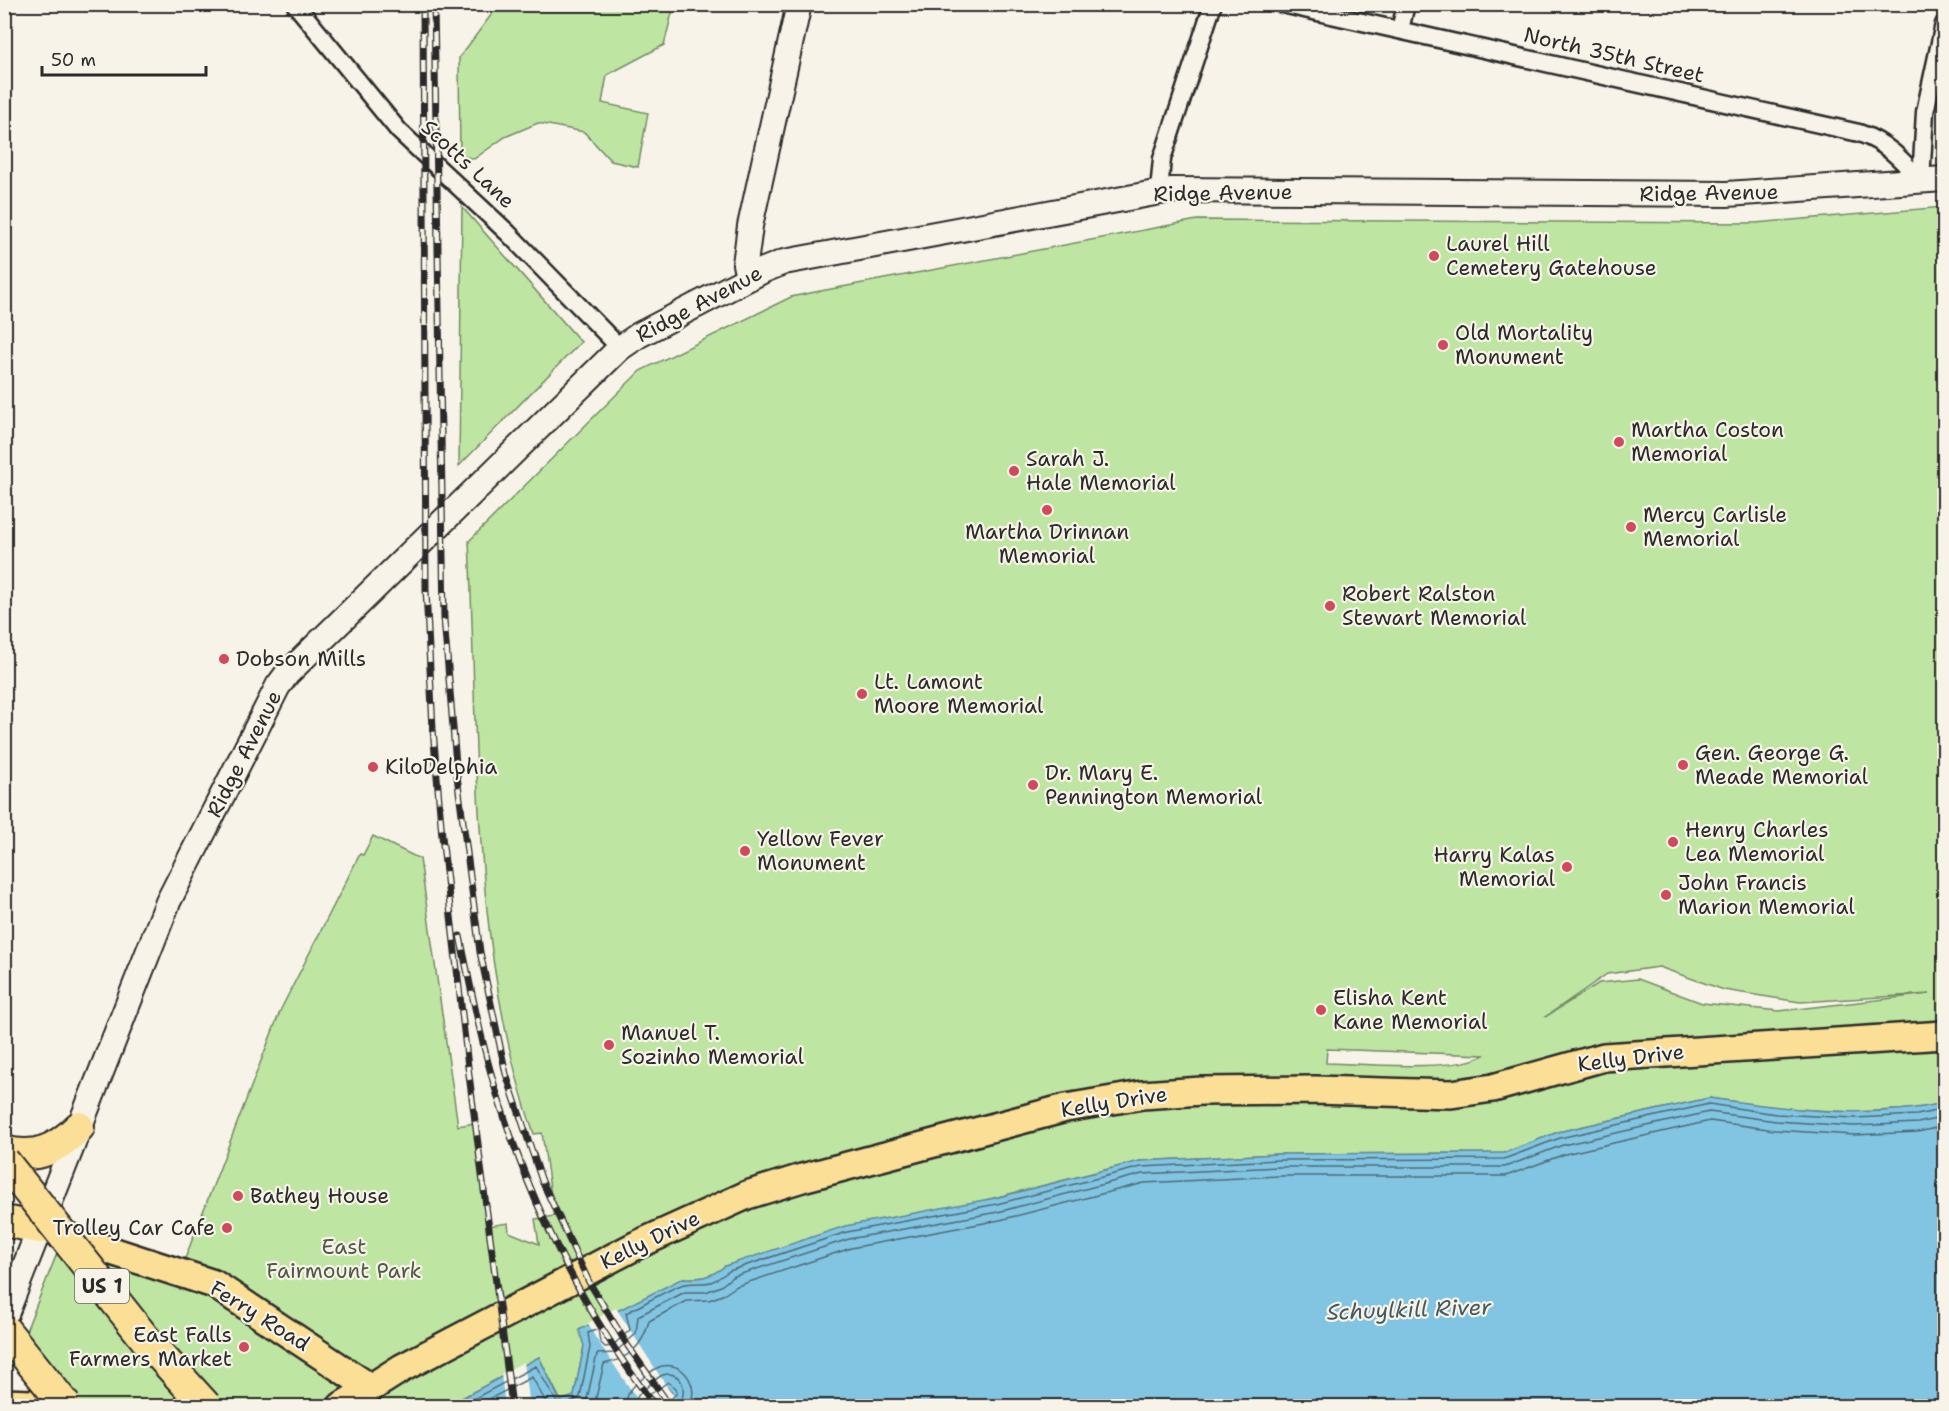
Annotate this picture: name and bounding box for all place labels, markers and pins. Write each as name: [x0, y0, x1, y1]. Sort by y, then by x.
place label: Laurel Hill Cemetery Gatehouse: [1446, 230, 1657, 282]
marker: Laurel Hill Cemetery Gatehouse: [1427, 249, 1441, 263]
place label: Old Mortality Monument: [1455, 319, 1593, 371]
marker: Old Mortality Monument: [1436, 338, 1450, 352]
place label: Martha Coston Memorial: [1631, 416, 1784, 468]
marker: Martha Coston Memorial: [1612, 435, 1626, 449]
place label: Sarah J. Hale Memorial: [1026, 445, 1176, 497]
marker: Sarah J. Hale Memorial: [1007, 464, 1021, 478]
place label: Mercy Carlisle Memorial: [1643, 501, 1787, 553]
marker: Martha Drinnan Memorial: [1040, 503, 1054, 517]
place label: Martha Drinnan Memorial: [965, 518, 1129, 570]
marker: Mercy Carlisle Memorial: [1624, 520, 1638, 534]
place label: Robert Ralston Stewart Memorial: [1342, 580, 1527, 632]
marker: Robert Ralston Stewart Memorial: [1323, 599, 1337, 613]
place label: Dobson Mills: [236, 645, 366, 673]
marker: Dobson Mills: [217, 652, 231, 666]
place label: Lt. Lamont Moore Memorial: [874, 668, 1044, 720]
marker: Lt. Lamont Moore Memorial: [855, 687, 869, 701]
place label: Gen. George G. Meade Memorial: [1695, 739, 1869, 791]
place label: KiloDelphia: [385, 753, 497, 781]
marker: Gen. George G. Meade Memorial: [1676, 758, 1690, 772]
place label: Dr. Mary E. Pennington Memorial: [1045, 759, 1263, 811]
marker: KiloDelphia: [366, 760, 380, 774]
marker: Dr. Mary E. Pennington Memorial: [1026, 778, 1040, 792]
place label: Henry Charles Lea Memorial: [1685, 816, 1829, 868]
place label: Yellow Fever Monument: [757, 825, 884, 877]
marker: Henry Charles Lea Memorial: [1666, 835, 1680, 849]
place label: Harry Kalas Memorial: [1434, 841, 1556, 893]
marker: Yellow Fever Monument: [738, 844, 752, 858]
marker: Harry Kalas Memorial: [1560, 860, 1574, 874]
place label: John Francis Marion Memorial: [1678, 869, 1855, 921]
marker: John Francis Marion Memorial: [1659, 888, 1673, 902]
place label: Elisha Kent Kane Memorial: [1333, 984, 1488, 1036]
marker: Elisha Kent Kane Memorial: [1314, 1003, 1328, 1017]
place label: Manuel T. Sozinho Memorial: [621, 1019, 805, 1071]
marker: Manuel T. Sozinho Memorial: [602, 1038, 616, 1052]
place label: Bathey House: [250, 1182, 389, 1210]
marker: Bathey House: [231, 1189, 245, 1203]
place label: Trolley Car Cafe: [52, 1214, 215, 1242]
marker: Trolley Car Cafe: [220, 1221, 234, 1235]
place label: East Falls Farmers Market: [69, 1321, 232, 1373]
marker: East Falls Farmers Market: [237, 1340, 251, 1354]

